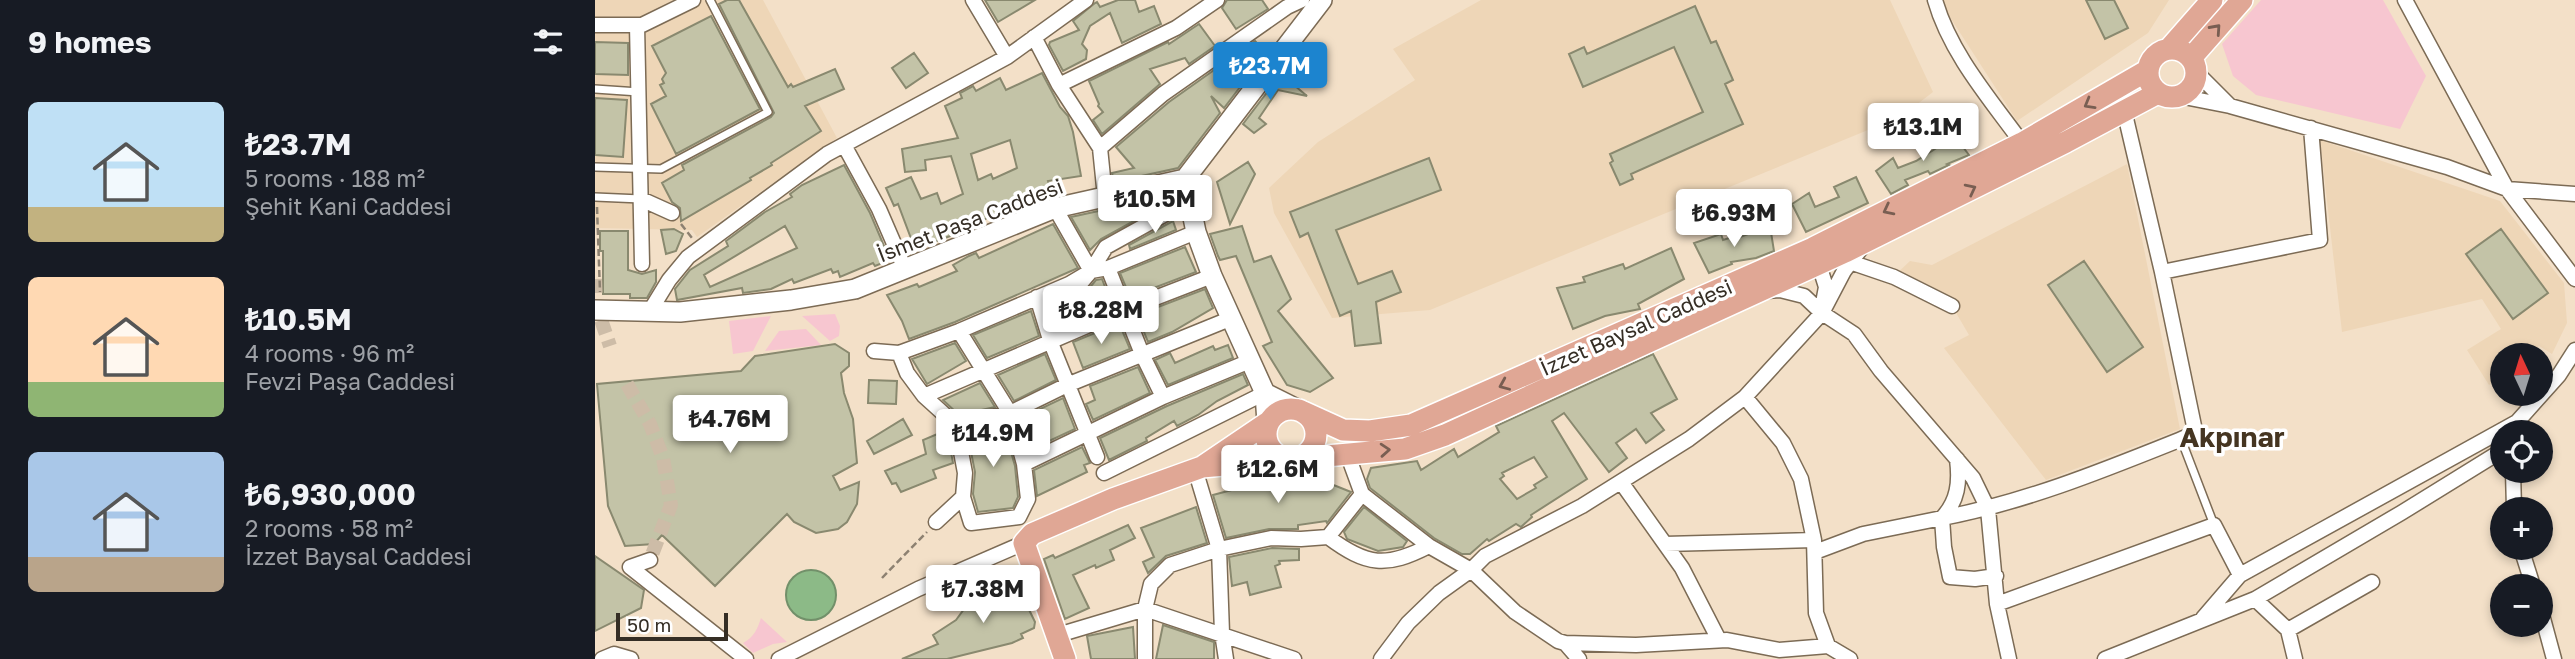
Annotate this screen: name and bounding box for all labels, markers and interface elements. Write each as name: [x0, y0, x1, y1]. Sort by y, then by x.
icon: filters: [529, 23, 567, 61]
text: 9 homes: [28, 24, 151, 60]
one-way arrow: [2208, 24, 2220, 37]
pin: ₺23.7M: [1213, 42, 1327, 102]
text: ₺23.7M: [1229, 51, 1311, 79]
one-way arrow: [2083, 96, 2096, 109]
pin: ₺13.1M: [1866, 104, 1980, 163]
text: ₺13.1M: [1884, 112, 1962, 140]
text: ₺23.7M: [245, 126, 351, 162]
icon: home: [84, 130, 168, 214]
text: 5 rooms · 188 m²: [245, 164, 425, 192]
street label: İsmet Paşa Caddesi: [874, 173, 1066, 267]
pin: ₺10.5M: [1098, 176, 1212, 235]
text: ₺10.5M: [1114, 184, 1196, 212]
one-way arrow: [1964, 184, 1976, 198]
pin: ₺6.93M: [1677, 190, 1791, 249]
text: Şehit Kani Caddesi: [245, 192, 452, 220]
text: ₺6.93M: [1692, 198, 1776, 226]
one-way arrow: [1882, 202, 1895, 216]
street label: İzzet Baysal Caddesi: [1536, 273, 1736, 381]
pin: ₺8.28M: [1044, 286, 1158, 346]
text: ₺8.28M: [1059, 295, 1143, 323]
text: ₺10.5M: [245, 301, 352, 337]
icon: home: [84, 305, 168, 389]
text: 4 rooms · 96 m²: [245, 339, 414, 367]
north arrow: [2490, 343, 2553, 406]
map controls: [2490, 343, 2553, 637]
text: Fevzi Paşa Caddesi: [245, 367, 455, 395]
one-way arrow: [1499, 377, 1512, 391]
pin: ₺4.76M: [673, 396, 787, 455]
text: ₺4.76M: [689, 404, 771, 432]
pin: ₺14.9M: [936, 410, 1050, 469]
text: ₺14.9M: [952, 418, 1034, 446]
district label: Akpınar: [2179, 420, 2285, 453]
button: locate: [2490, 420, 2553, 483]
one-way arrow: [1380, 443, 1391, 458]
pin: ₺12.6M: [1221, 446, 1335, 505]
text: ₺12.6M: [1237, 454, 1319, 482]
text: ₺6,930,000: [245, 476, 416, 512]
icon: home: [84, 480, 168, 564]
button: +: [2490, 497, 2553, 560]
text: 2 rooms · 58 m²: [245, 514, 413, 542]
text: İzzet Baysal Caddesi: [245, 542, 472, 570]
pin: ₺7.38M: [926, 566, 1040, 625]
text: ₺7.38M: [942, 574, 1024, 602]
button: −: [2490, 574, 2553, 637]
scale bar: [616, 610, 728, 642]
text: 50 m: [627, 613, 671, 636]

